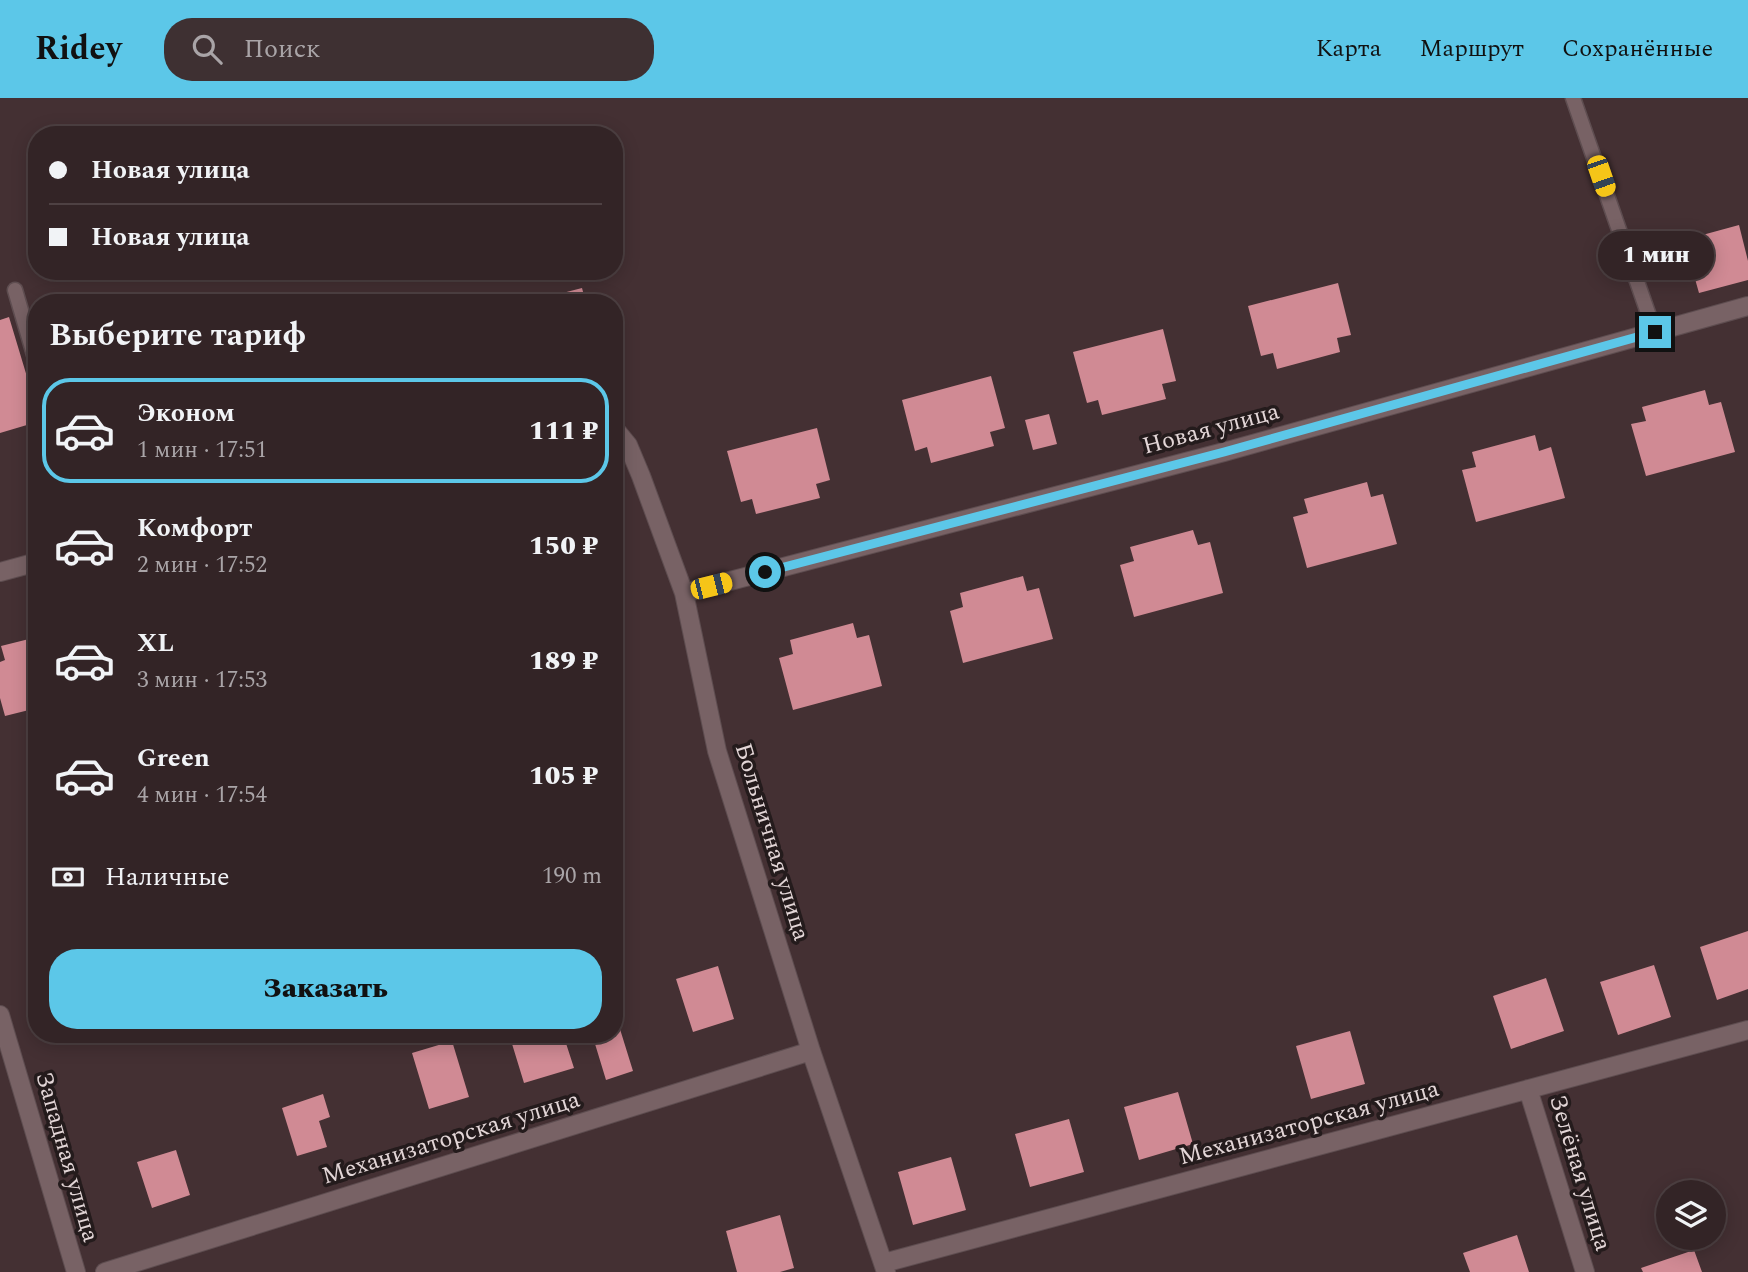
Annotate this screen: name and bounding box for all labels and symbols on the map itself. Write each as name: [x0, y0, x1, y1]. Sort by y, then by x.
car: [1585, 153, 1618, 199]
callout: 1 мин: [1597, 230, 1713, 280]
route end: [1639, 316, 1671, 348]
street label: Новая улица: [1139, 393, 1284, 465]
route start: [749, 556, 781, 588]
car: [689, 571, 734, 601]
street label: Больничная улица: [725, 739, 819, 946]
street label: Западная улица: [26, 1068, 109, 1247]
street label: Механизаторская улица: [1175, 1071, 1443, 1175]
street label: Механизаторская улица: [318, 1082, 585, 1194]
street label: Зелёная улица: [1539, 1091, 1621, 1256]

